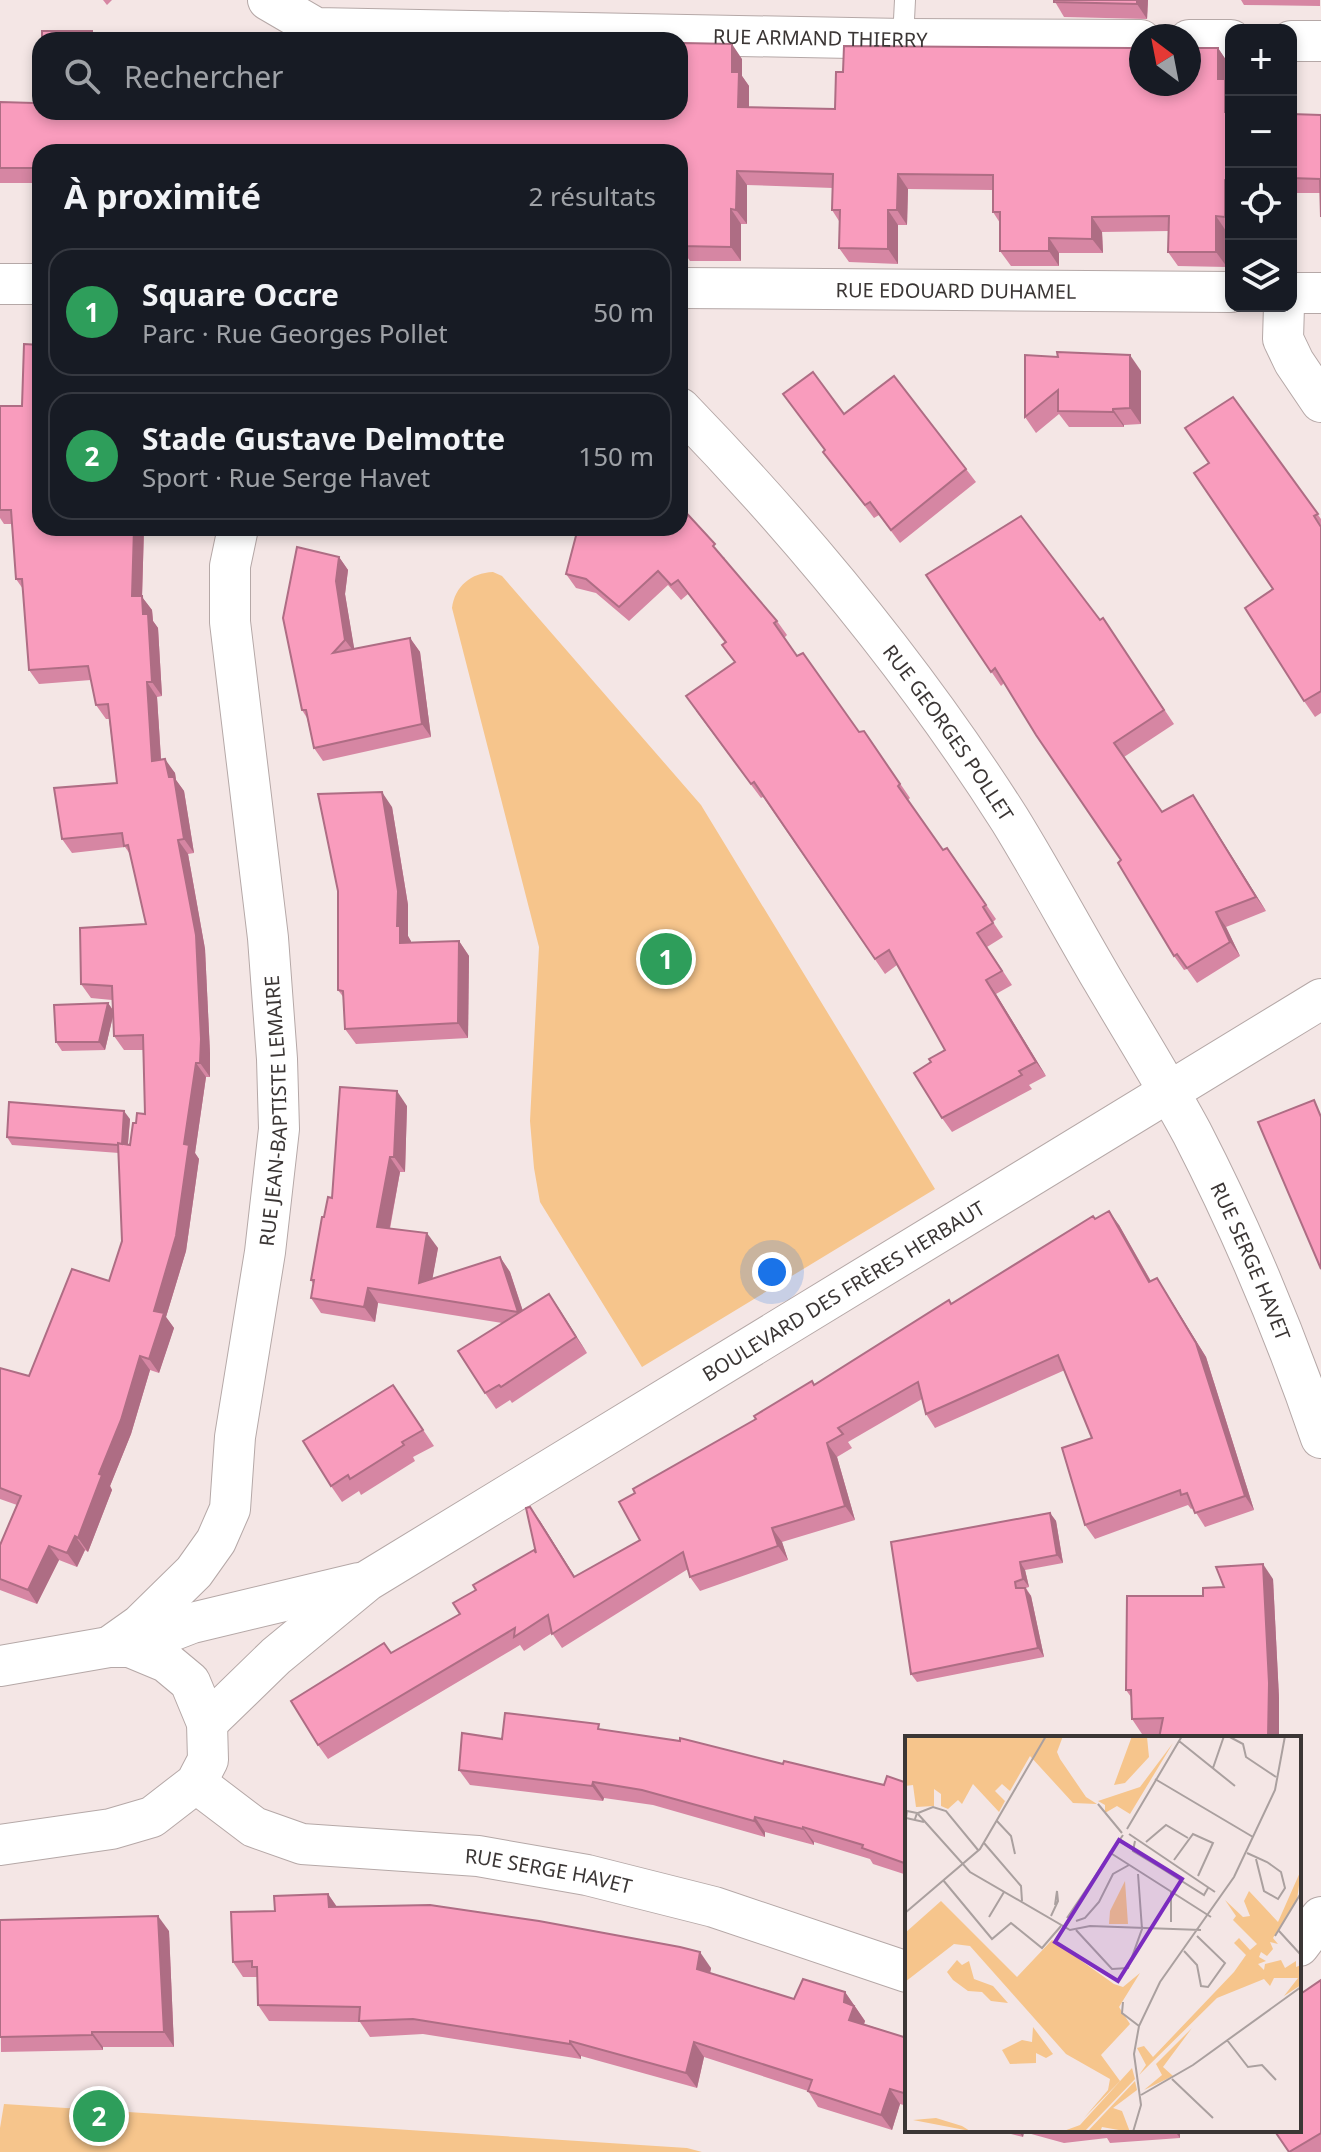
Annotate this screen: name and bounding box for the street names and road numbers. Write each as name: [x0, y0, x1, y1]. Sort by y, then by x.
street label: RUE ARMAND THIERRY: [713, 22, 928, 53]
street label: RUE EDOUARD DUHAMEL: [835, 276, 1077, 304]
street label: RUE GEORGES POLLET: [877, 639, 1020, 826]
street label: RUE JEAN-BAPTISTE LEMAIRE: [252, 974, 293, 1248]
street label: RUE SERGE HAVET: [1205, 1177, 1297, 1344]
street label: BOULEVARD DES FRÈRES HERBAUT: [697, 1194, 990, 1387]
street label: RUE SERGE HAVET: [464, 1842, 635, 1899]

